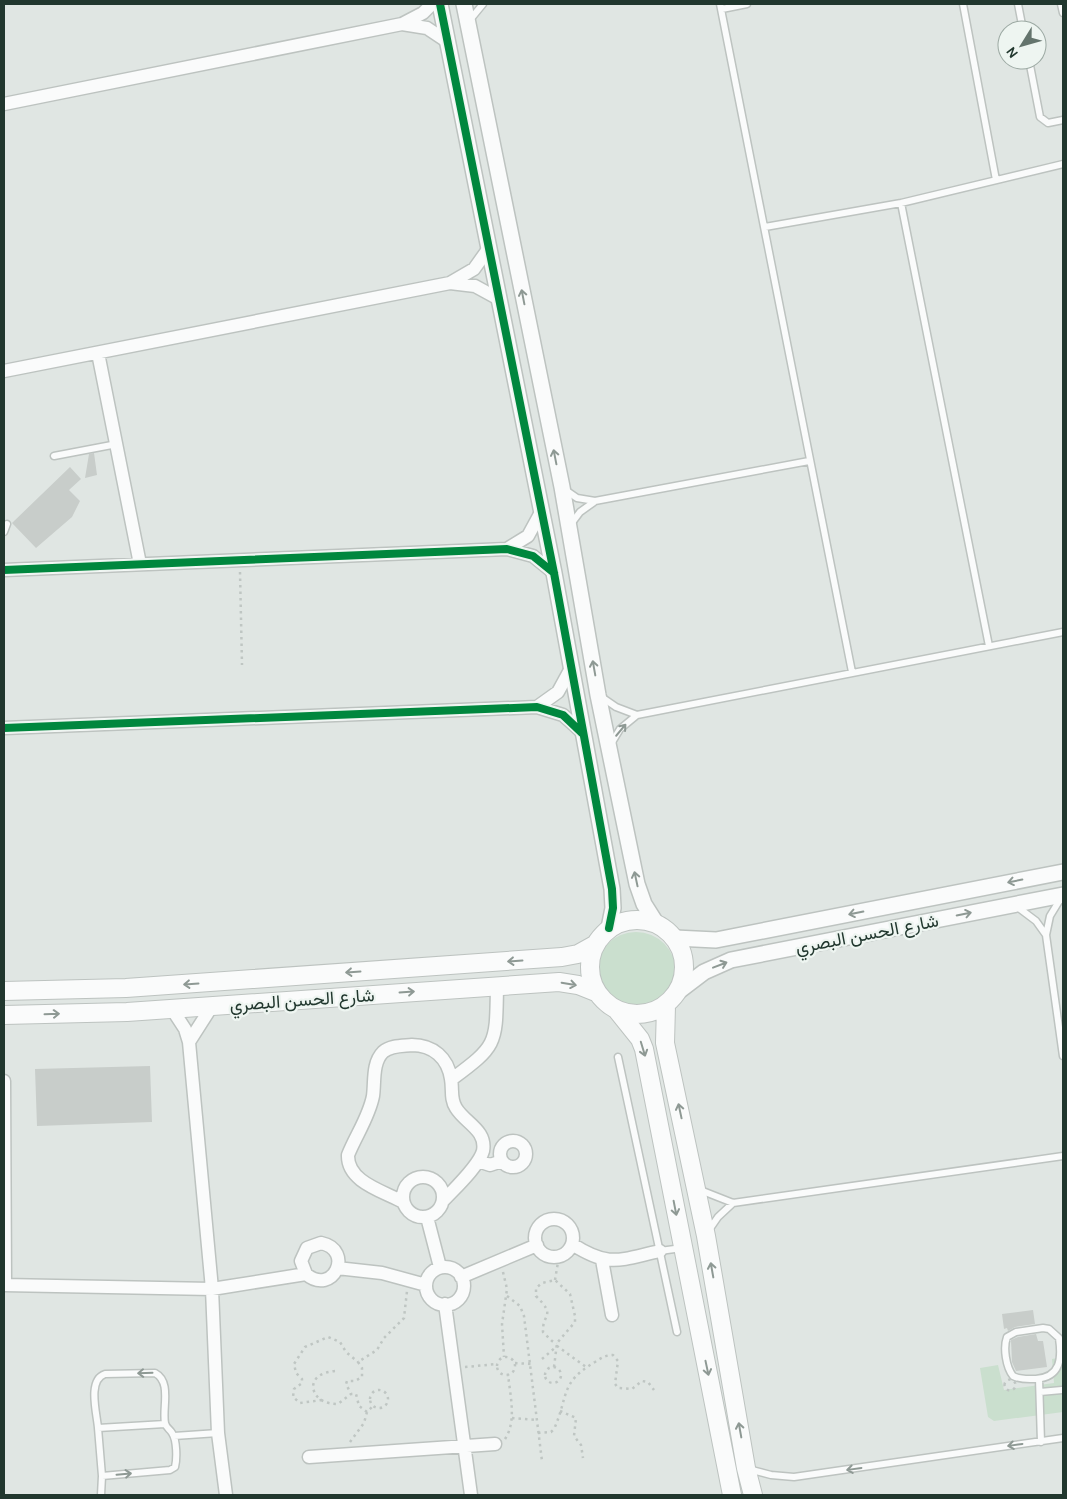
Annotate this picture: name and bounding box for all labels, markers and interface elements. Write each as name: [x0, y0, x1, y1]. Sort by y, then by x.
north arrow: [997, 20, 1047, 70]
text: N: [1002, 43, 1022, 62]
one-way arrow: [518, 290, 527, 306]
one-way arrow: [550, 449, 560, 465]
one-way arrow: [588, 661, 598, 677]
one-way arrow: [615, 723, 626, 736]
one-way arrow: [631, 872, 640, 888]
one-way arrow: [1008, 877, 1024, 886]
one-way arrow: [848, 908, 864, 918]
street label: شارع الحسن البصري: [794, 909, 941, 963]
one-way arrow: [956, 909, 972, 919]
one-way arrow: [507, 956, 523, 965]
one-way arrow: [712, 959, 727, 969]
one-way arrow: [345, 968, 361, 977]
one-way arrow: [183, 979, 199, 988]
one-way arrow: [560, 979, 576, 989]
street label: شارع الحسن البصري: [229, 984, 376, 1020]
one-way arrow: [398, 988, 414, 997]
one-way arrow: [44, 1009, 60, 1019]
one-way arrow: [639, 1040, 649, 1056]
one-way arrow: [674, 1104, 684, 1120]
one-way arrow: [670, 1200, 680, 1216]
one-way arrow: [706, 1263, 716, 1279]
one-way arrow: [703, 1359, 712, 1375]
one-way arrow: [137, 1368, 153, 1378]
one-way arrow: [734, 1423, 744, 1439]
one-way arrow: [1007, 1441, 1023, 1451]
one-way arrow: [847, 1464, 863, 1474]
one-way arrow: [116, 1470, 132, 1479]

